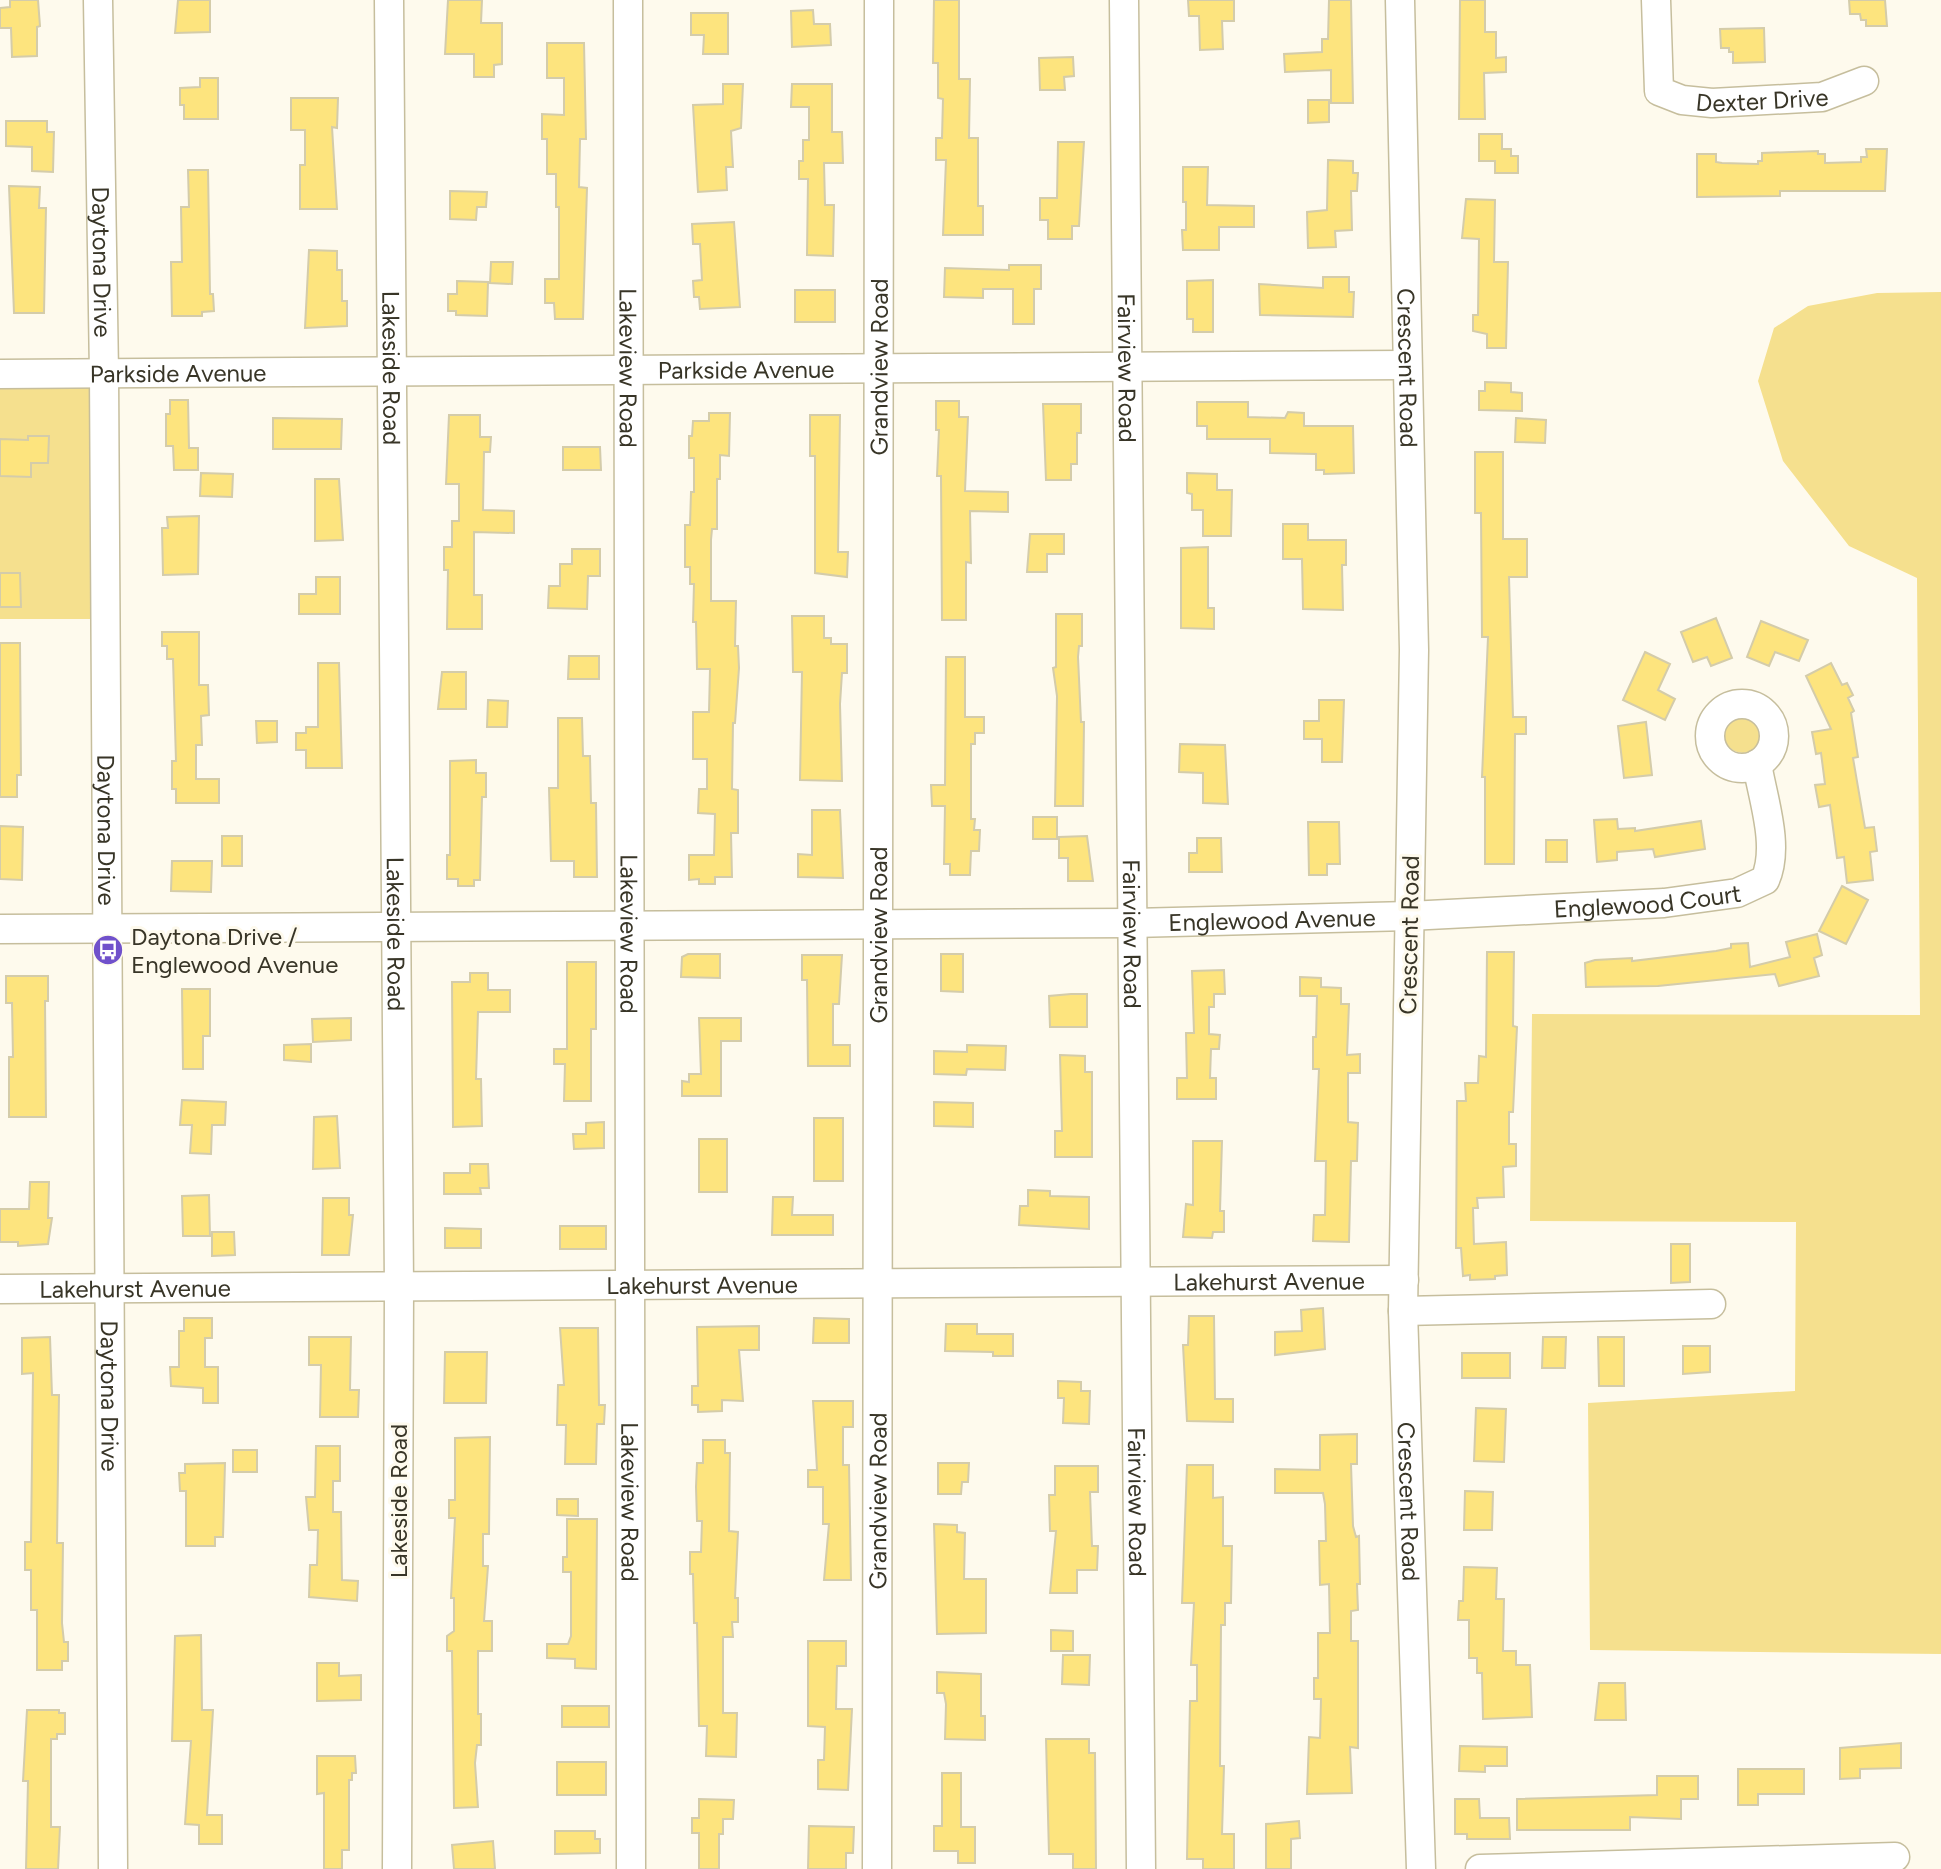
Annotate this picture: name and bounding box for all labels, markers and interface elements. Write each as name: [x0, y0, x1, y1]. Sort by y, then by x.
street label: Dexter Drive: [1694, 82, 1829, 117]
street label: Daytona Drive: [86, 186, 118, 338]
street label: Grandview Road: [864, 278, 893, 456]
street label: Lakeview Road: [614, 288, 643, 448]
street label: Crescent Road: [1392, 288, 1424, 448]
street label: Lakeside Road: [377, 291, 407, 445]
street label: Fairview Road: [1112, 293, 1143, 443]
street label: Parkside Avenue: [658, 354, 834, 384]
street label: Parkside Avenue: [90, 358, 266, 388]
street label: Daytona Drive: [92, 754, 122, 906]
street label: Grandview Road: [863, 846, 893, 1024]
street label: Lakeview Road: [615, 854, 644, 1014]
street label: Crescent Road: [1393, 855, 1425, 1015]
street label: Lakeside Road: [381, 857, 411, 1011]
street label: Fairview Road: [1117, 859, 1148, 1009]
street label: Englewood Court: [1553, 878, 1743, 923]
street label: Englewood Avenue: [1168, 902, 1376, 937]
place label: Daytona Drive / Englewood Avenue: [131, 922, 338, 979]
bus stop icon: Daytona Drive / Englewood Avenue: [91, 933, 125, 967]
street label: Lakehurst Avenue: [1173, 1266, 1365, 1296]
street label: Lakehurst Avenue: [606, 1269, 798, 1300]
street label: Lakehurst Avenue: [39, 1273, 231, 1303]
street label: Daytona Drive: [95, 1320, 125, 1472]
street label: Grandview Road: [863, 1412, 892, 1590]
street label: Crescent Road: [1392, 1421, 1426, 1582]
street label: Lakeview Road: [616, 1422, 645, 1582]
street label: Lakeside Road: [384, 1424, 413, 1578]
street label: Fairview Road: [1122, 1427, 1153, 1577]

